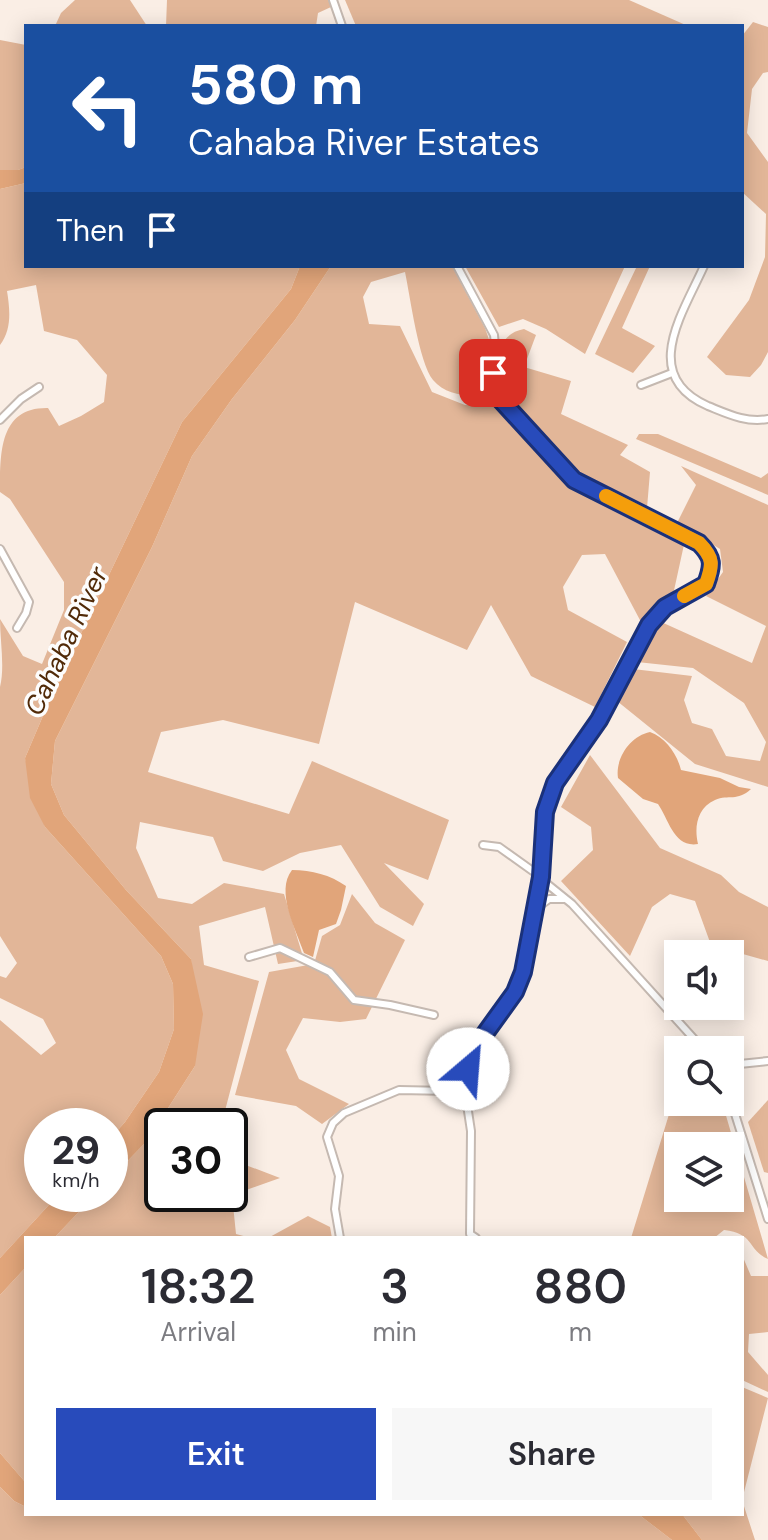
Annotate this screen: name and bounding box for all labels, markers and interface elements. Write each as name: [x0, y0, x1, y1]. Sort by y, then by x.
text: 580 m: [188, 48, 364, 121]
icon: left: [56, 56, 160, 160]
text: Cahaba River Estates: [188, 119, 540, 166]
icon: arrive: [140, 208, 184, 252]
text: Then: [56, 211, 124, 250]
pin: [459, 339, 527, 407]
icon: arrive: [471, 351, 515, 395]
water label: Cahaba River: [17, 560, 116, 721]
map controls: [664, 940, 744, 1212]
button: sound: [664, 940, 744, 1020]
position arrow: [426, 1027, 510, 1111]
button: search: [664, 1036, 744, 1116]
speed limit sign: 30: [144, 1108, 248, 1212]
text: 29: [52, 1124, 100, 1176]
button: layers: [664, 1132, 744, 1212]
text: km/h: [52, 1167, 100, 1193]
text: 18:32: [141, 1255, 256, 1318]
text: 3: [380, 1255, 409, 1318]
text: 880: [534, 1255, 627, 1318]
text: Arrival: [160, 1315, 236, 1349]
text: min: [372, 1315, 417, 1349]
text: m: [569, 1315, 592, 1349]
button: Exit: [56, 1408, 376, 1500]
button: Share: [392, 1408, 712, 1500]

